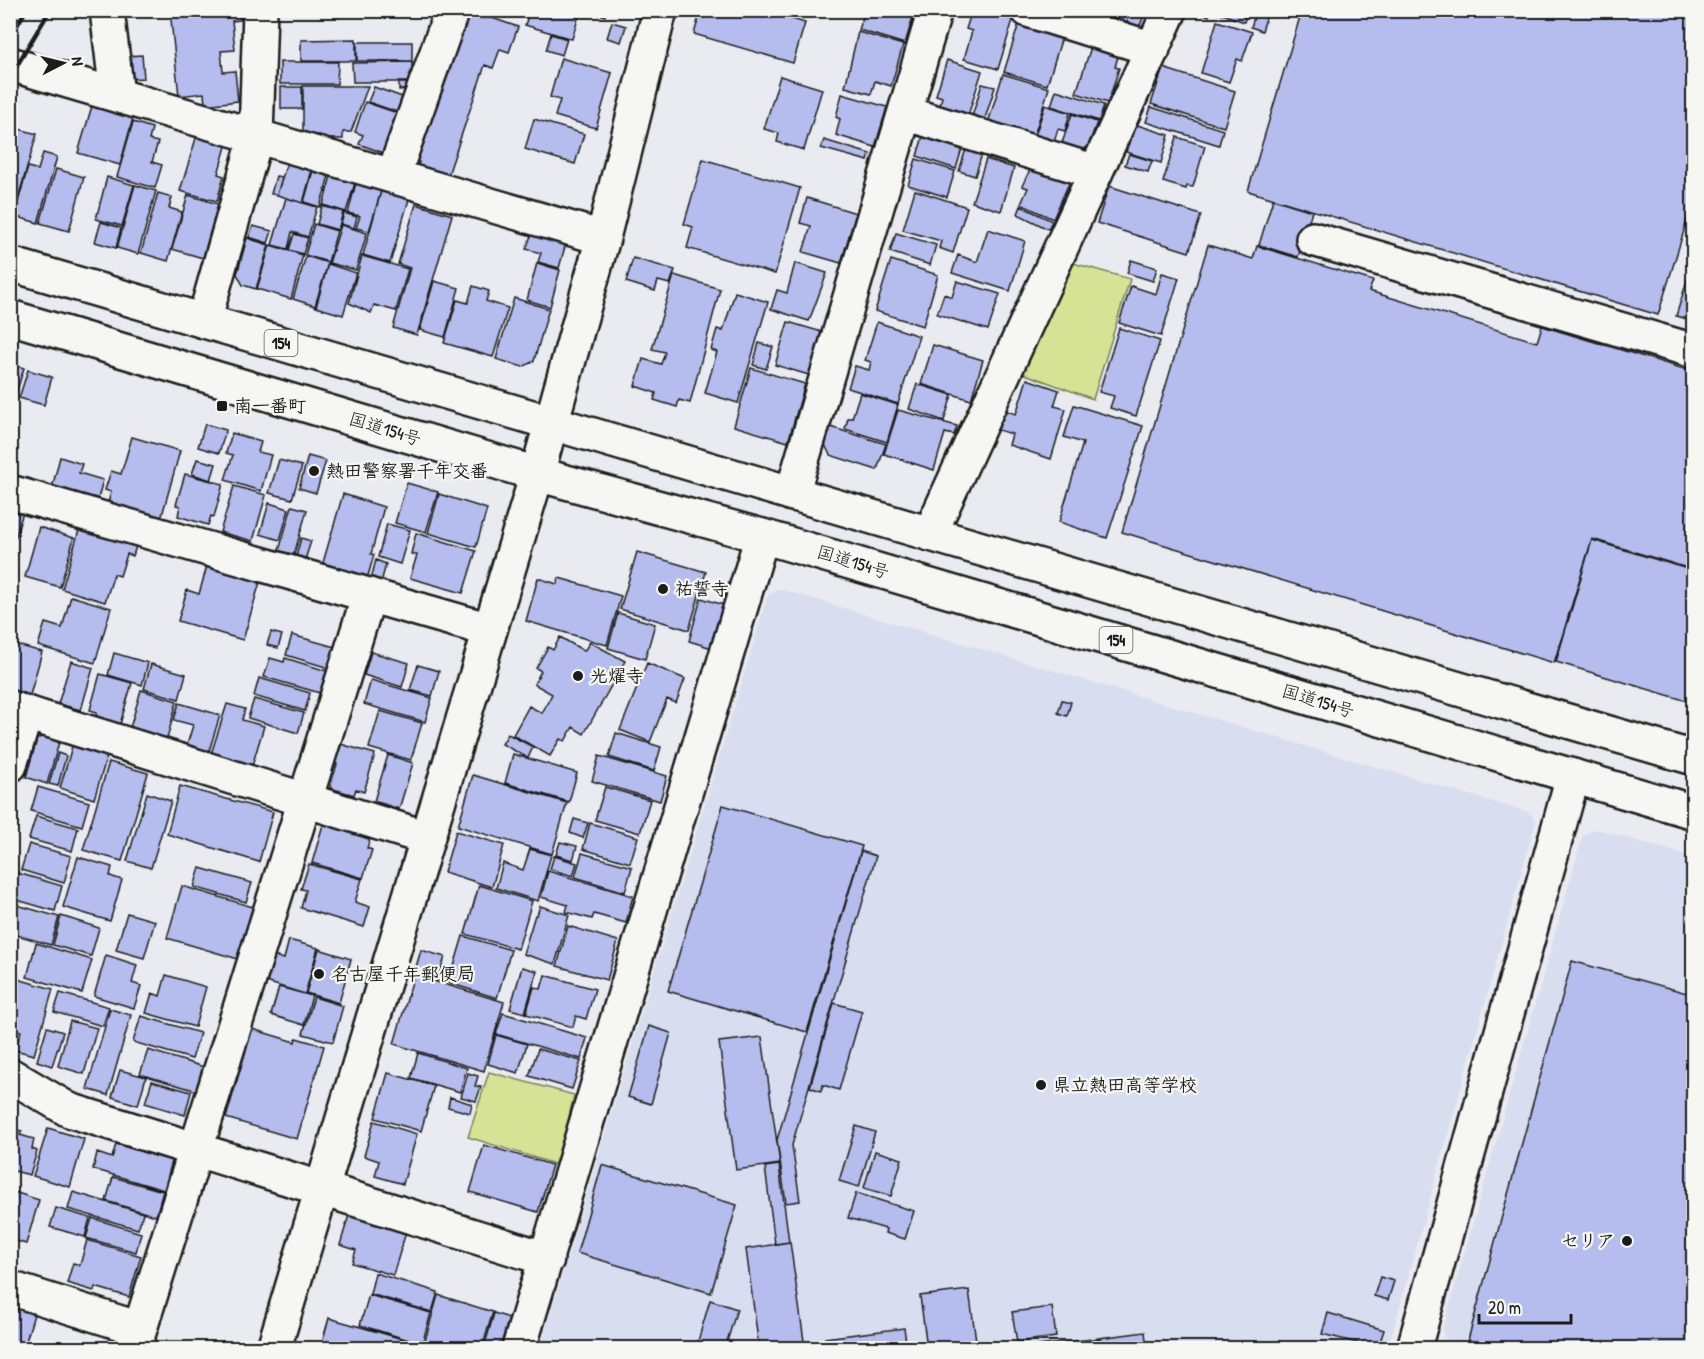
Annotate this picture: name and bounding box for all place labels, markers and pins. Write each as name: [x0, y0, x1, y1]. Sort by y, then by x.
place label: 南一番町: [234, 393, 306, 418]
marker: 南一番町: [215, 399, 229, 413]
place label: 熱田警察署千年交番: [326, 458, 488, 483]
marker: 熱田警察署千年交番: [307, 464, 321, 478]
place label: 祐誓寺: [675, 576, 729, 601]
marker: 祐誓寺: [656, 582, 670, 596]
place label: 光燿寺: [590, 663, 644, 688]
marker: 光燿寺: [571, 669, 585, 683]
place label: 名古屋千年郵便局: [331, 961, 475, 986]
marker: 名古屋千年郵便局: [312, 967, 326, 981]
place label: 県立熱田高等学校: [1053, 1072, 1197, 1097]
marker: 県立熱田高等学校: [1034, 1078, 1048, 1092]
place label: セリア: [1561, 1228, 1615, 1253]
marker: セリア: [1620, 1234, 1634, 1248]

